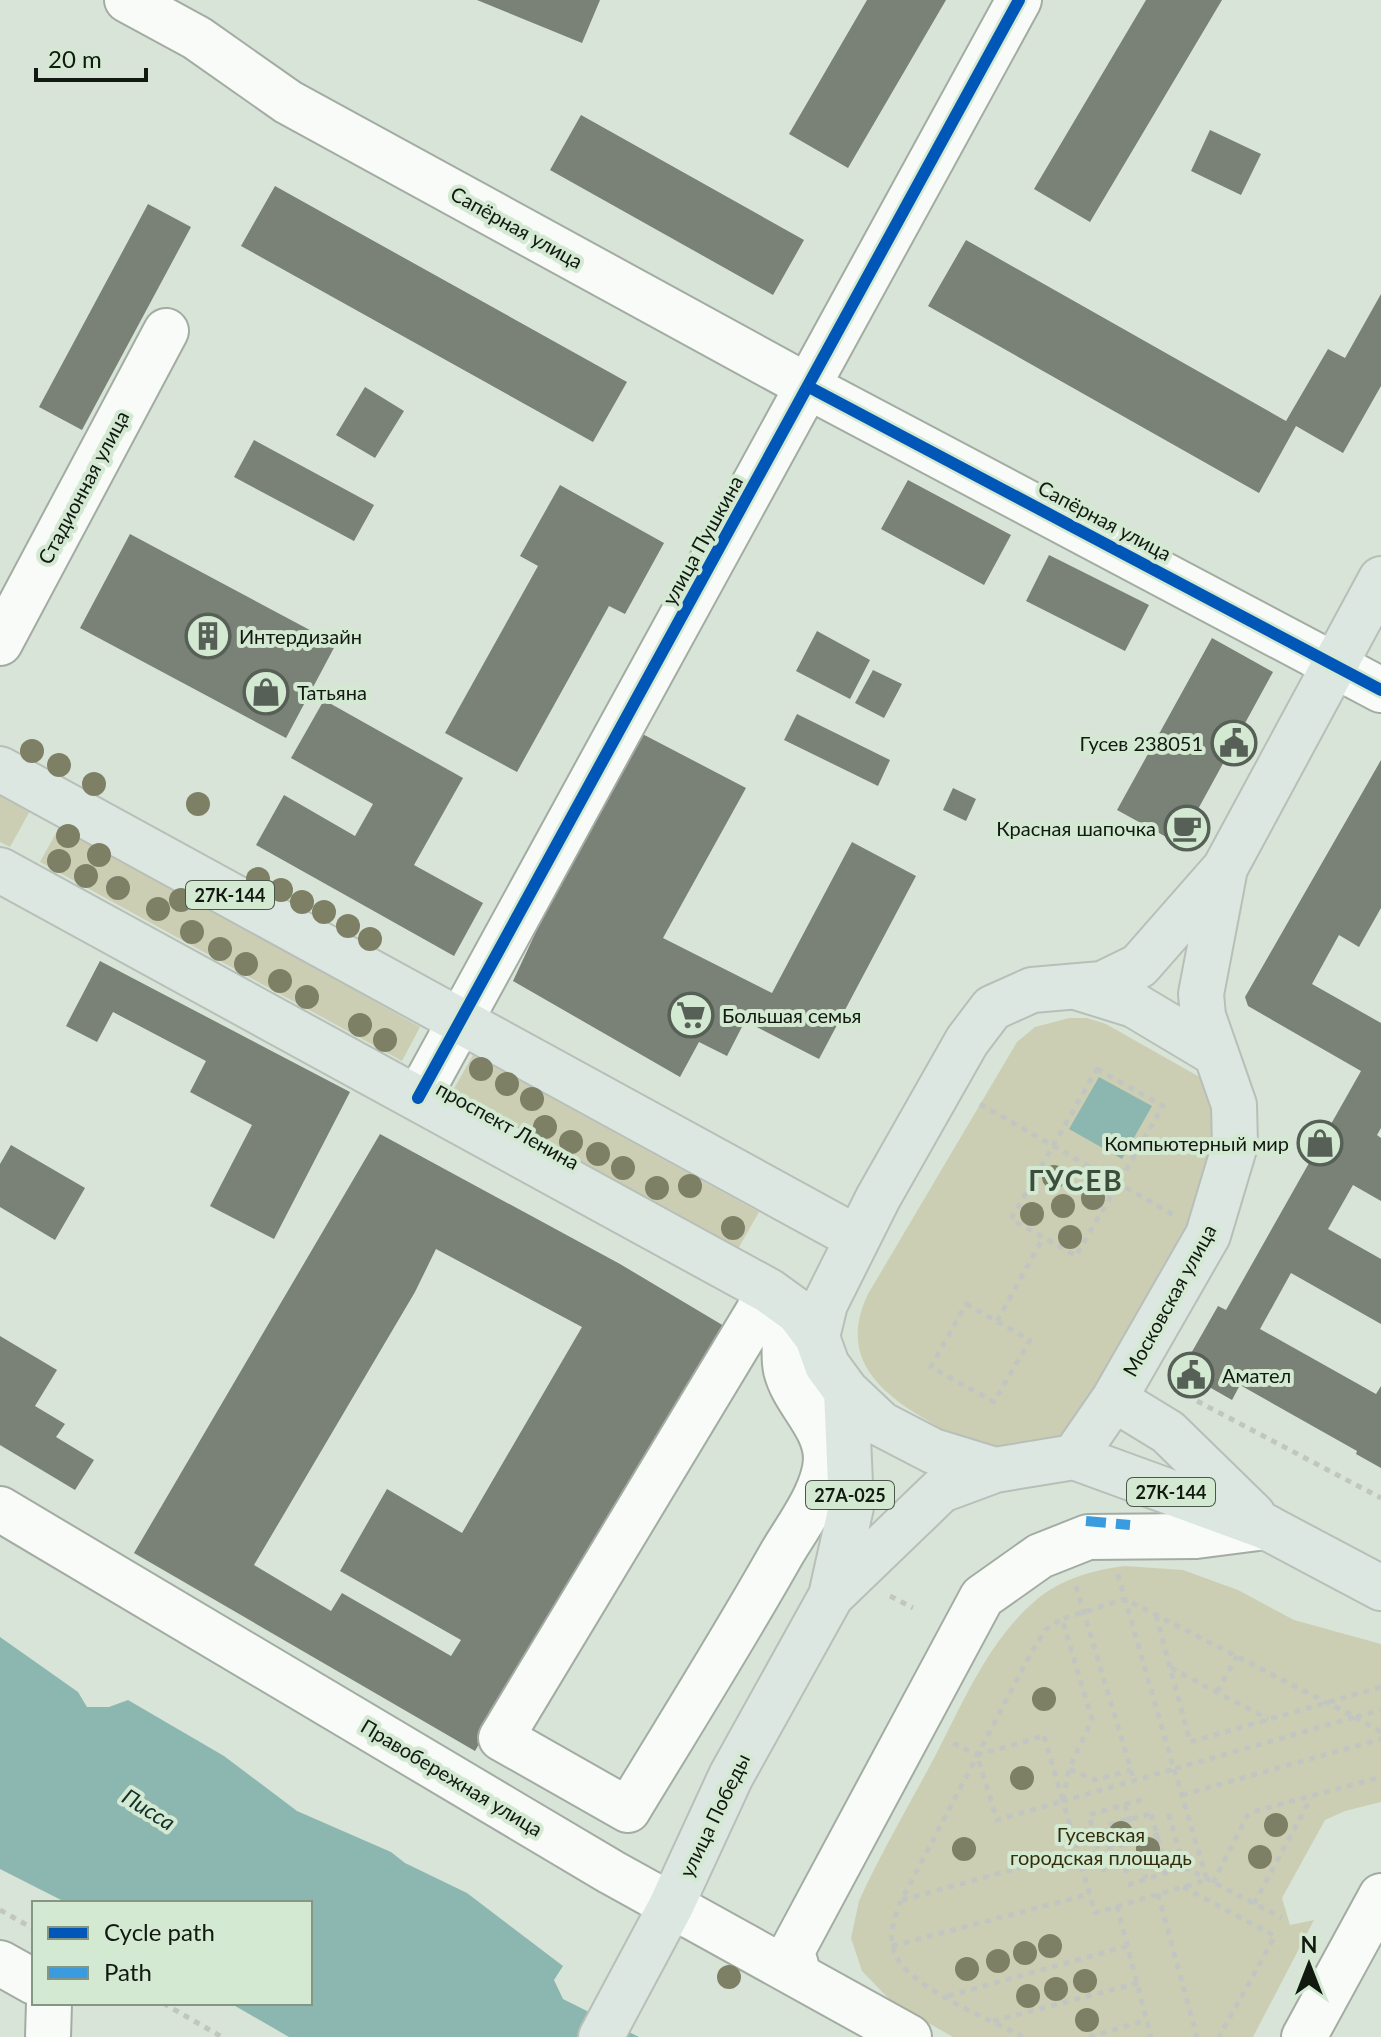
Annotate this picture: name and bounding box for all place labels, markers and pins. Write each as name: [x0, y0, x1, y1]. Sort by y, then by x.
building icon: Интердизайн: [184, 612, 232, 660]
place label: Интердизайн: [239, 624, 362, 648]
shop icon: Татьяна: [242, 668, 290, 716]
place label: Татьяна: [297, 680, 367, 704]
public building icon: Гусев 238051: [1210, 719, 1258, 767]
place label: Гусев 238051: [1080, 731, 1203, 755]
cafe icon: Красная шапочка: [1163, 804, 1211, 852]
place label: Красная шапочка: [996, 816, 1156, 840]
supermarket icon: Большая семья: [667, 991, 715, 1039]
place label: Большая семья: [722, 1003, 861, 1027]
shop icon: Компьютерный мир: [1296, 1119, 1344, 1167]
place label: Компьютерный мир: [1104, 1131, 1289, 1155]
public building icon: Амател: [1167, 1351, 1215, 1399]
place label: Амател: [1222, 1363, 1291, 1387]

